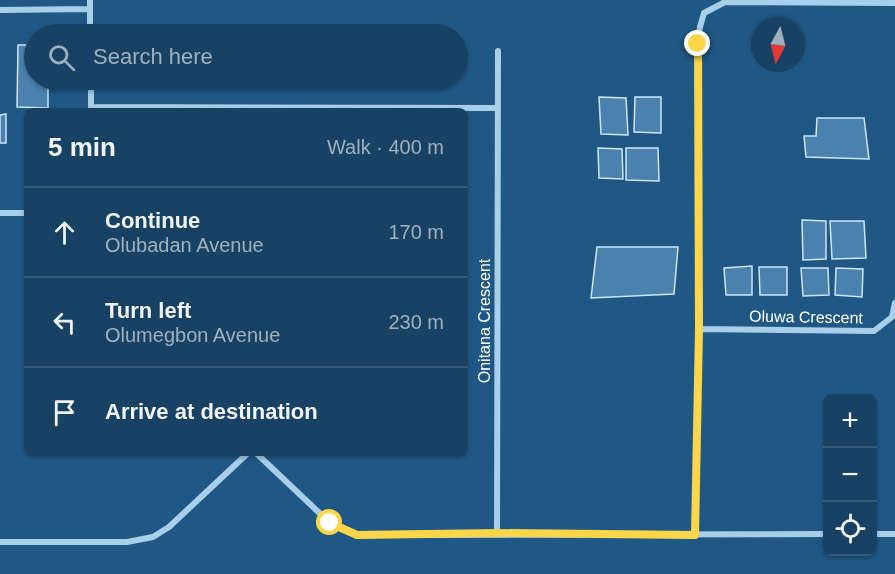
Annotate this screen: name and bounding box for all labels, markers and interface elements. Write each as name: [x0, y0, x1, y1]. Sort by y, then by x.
north arrow: [751, 18, 805, 72]
search box: [24, 24, 468, 90]
route end: [684, 30, 710, 56]
icon: search: [45, 41, 78, 74]
text: Search here: [93, 44, 213, 69]
text: 5 min: [48, 132, 116, 162]
text: Walk · 400 m: [327, 136, 444, 158]
text: Continue: [105, 208, 200, 233]
icon: ahead: [48, 216, 81, 249]
text: 170 m: [388, 221, 444, 243]
text: Olubadan Avenue: [105, 234, 264, 256]
street label: Onitana Crescent: [476, 258, 493, 383]
text: Turn left: [105, 298, 191, 323]
icon: left: [48, 306, 81, 339]
street label: Oluwa Crescent: [749, 308, 864, 327]
text: 230 m: [388, 311, 444, 333]
text: Olumegbon Avenue: [105, 324, 280, 346]
map controls: [823, 394, 877, 556]
button: +: [823, 394, 877, 448]
icon: arrive: [48, 396, 81, 429]
text: Arrive at destination: [105, 399, 318, 424]
button: −: [823, 448, 877, 502]
button: locate: [823, 502, 877, 556]
route start: [316, 509, 342, 535]

